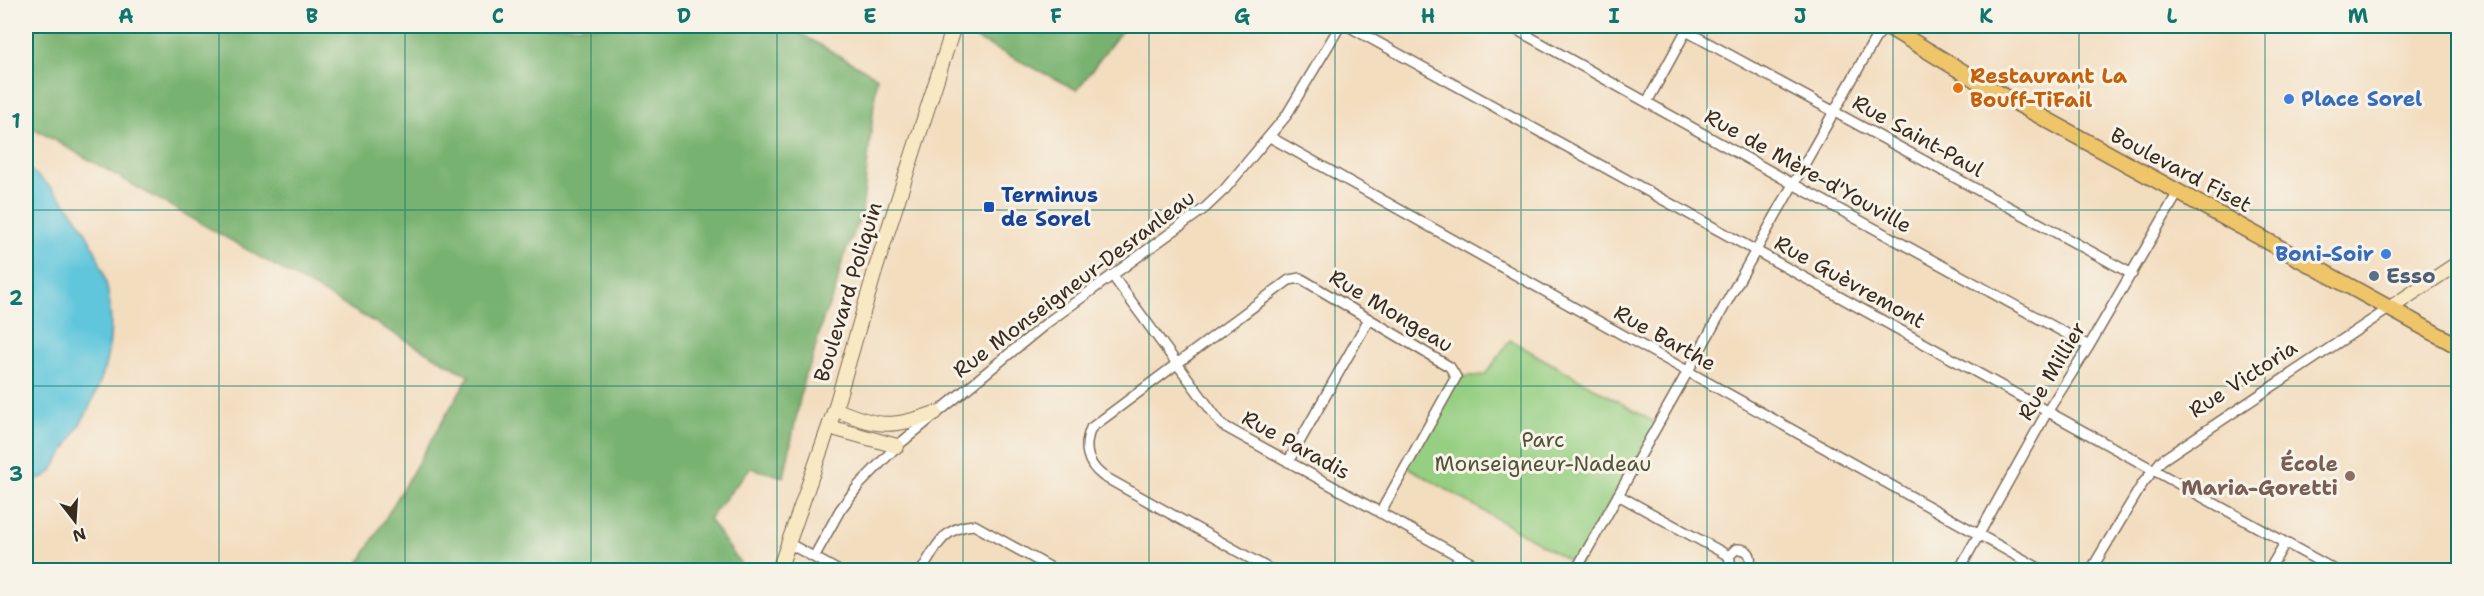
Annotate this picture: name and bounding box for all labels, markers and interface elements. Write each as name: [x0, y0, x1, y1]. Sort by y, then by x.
text: A: [118, 3, 134, 29]
text: B: [306, 3, 318, 29]
text: C: [492, 3, 504, 29]
text: D: [677, 3, 691, 29]
text: E: [863, 3, 877, 29]
text: F: [1050, 3, 1062, 29]
text: G: [1234, 3, 1250, 29]
text: H: [1421, 3, 1435, 29]
text: I: [1608, 3, 1620, 29]
text: J: [1794, 3, 1807, 29]
text: K: [1979, 3, 1993, 29]
text: L: [2167, 3, 2178, 29]
text: M: [2348, 3, 2369, 29]
place label: Restaurant La Bouff-TiFail: [1970, 62, 2128, 114]
marker: Restaurant La Bouff-TiFail: [1951, 81, 1965, 95]
place label: Place Sorel: [2301, 85, 2422, 113]
street label: Rue Saint-Paul: [1847, 88, 1989, 184]
marker: Place Sorel: [2282, 92, 2296, 106]
street label: Rue de Mère-d'Youville: [1699, 102, 1917, 240]
text: 1: [11, 108, 21, 134]
street label: Boulevard Fiset: [2106, 121, 2256, 219]
place label: Terminus de Sorel: [1001, 181, 1098, 233]
street label: Rue Monseigneur-Desranleau: [947, 184, 1201, 384]
street label: Boulevard Poliquin: [807, 198, 889, 385]
marker: Terminus de Sorel: [982, 200, 996, 214]
street label: Rue Guèvremont: [1769, 229, 1931, 335]
place label: Boni-Soir: [2275, 240, 2374, 268]
marker: Boni-Soir: [2379, 247, 2393, 261]
place label: Esso: [2386, 262, 2436, 290]
street label: Rue Mongeau: [1324, 263, 1458, 359]
marker: Esso: [2367, 269, 2381, 283]
text: 2: [9, 285, 23, 311]
street label: Rue Barthe: [1609, 298, 1721, 378]
street label: Rue Millier: [2012, 316, 2092, 426]
street label: Rue Victoria: [2183, 334, 2303, 424]
street label: Rue Paradis: [1237, 404, 1355, 486]
park label: Parc Monseigneur-Nadeau: [1435, 426, 1652, 478]
place label: École Maria-Goretti: [2181, 449, 2338, 502]
text: 3: [9, 461, 23, 487]
marker: École Maria-Goretti: [2343, 469, 2357, 483]
north arrow: [45, 491, 105, 551]
text: N: [70, 523, 88, 547]

